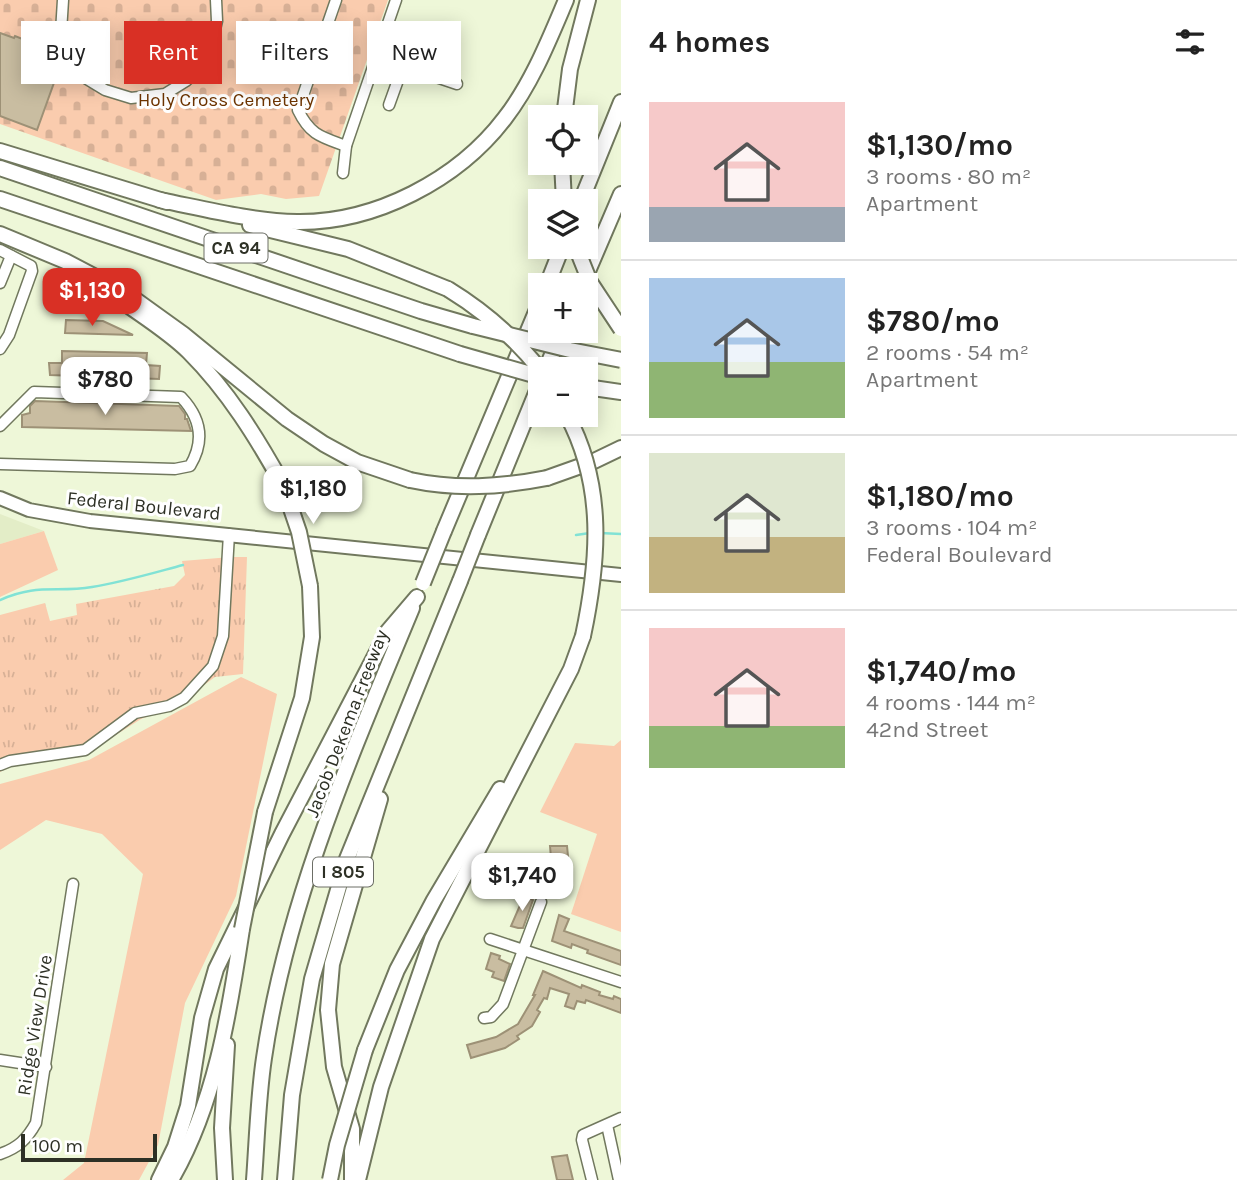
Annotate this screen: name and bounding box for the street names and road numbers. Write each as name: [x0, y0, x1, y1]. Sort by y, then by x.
road number: CA 94: [204, 234, 268, 262]
street label: Federal Boulevard: [66, 487, 222, 525]
street label: Jacob Dekema Freeway: [301, 626, 393, 820]
road number: I 805: [313, 858, 373, 886]
street label: Ridge View Drive: [13, 953, 57, 1097]

